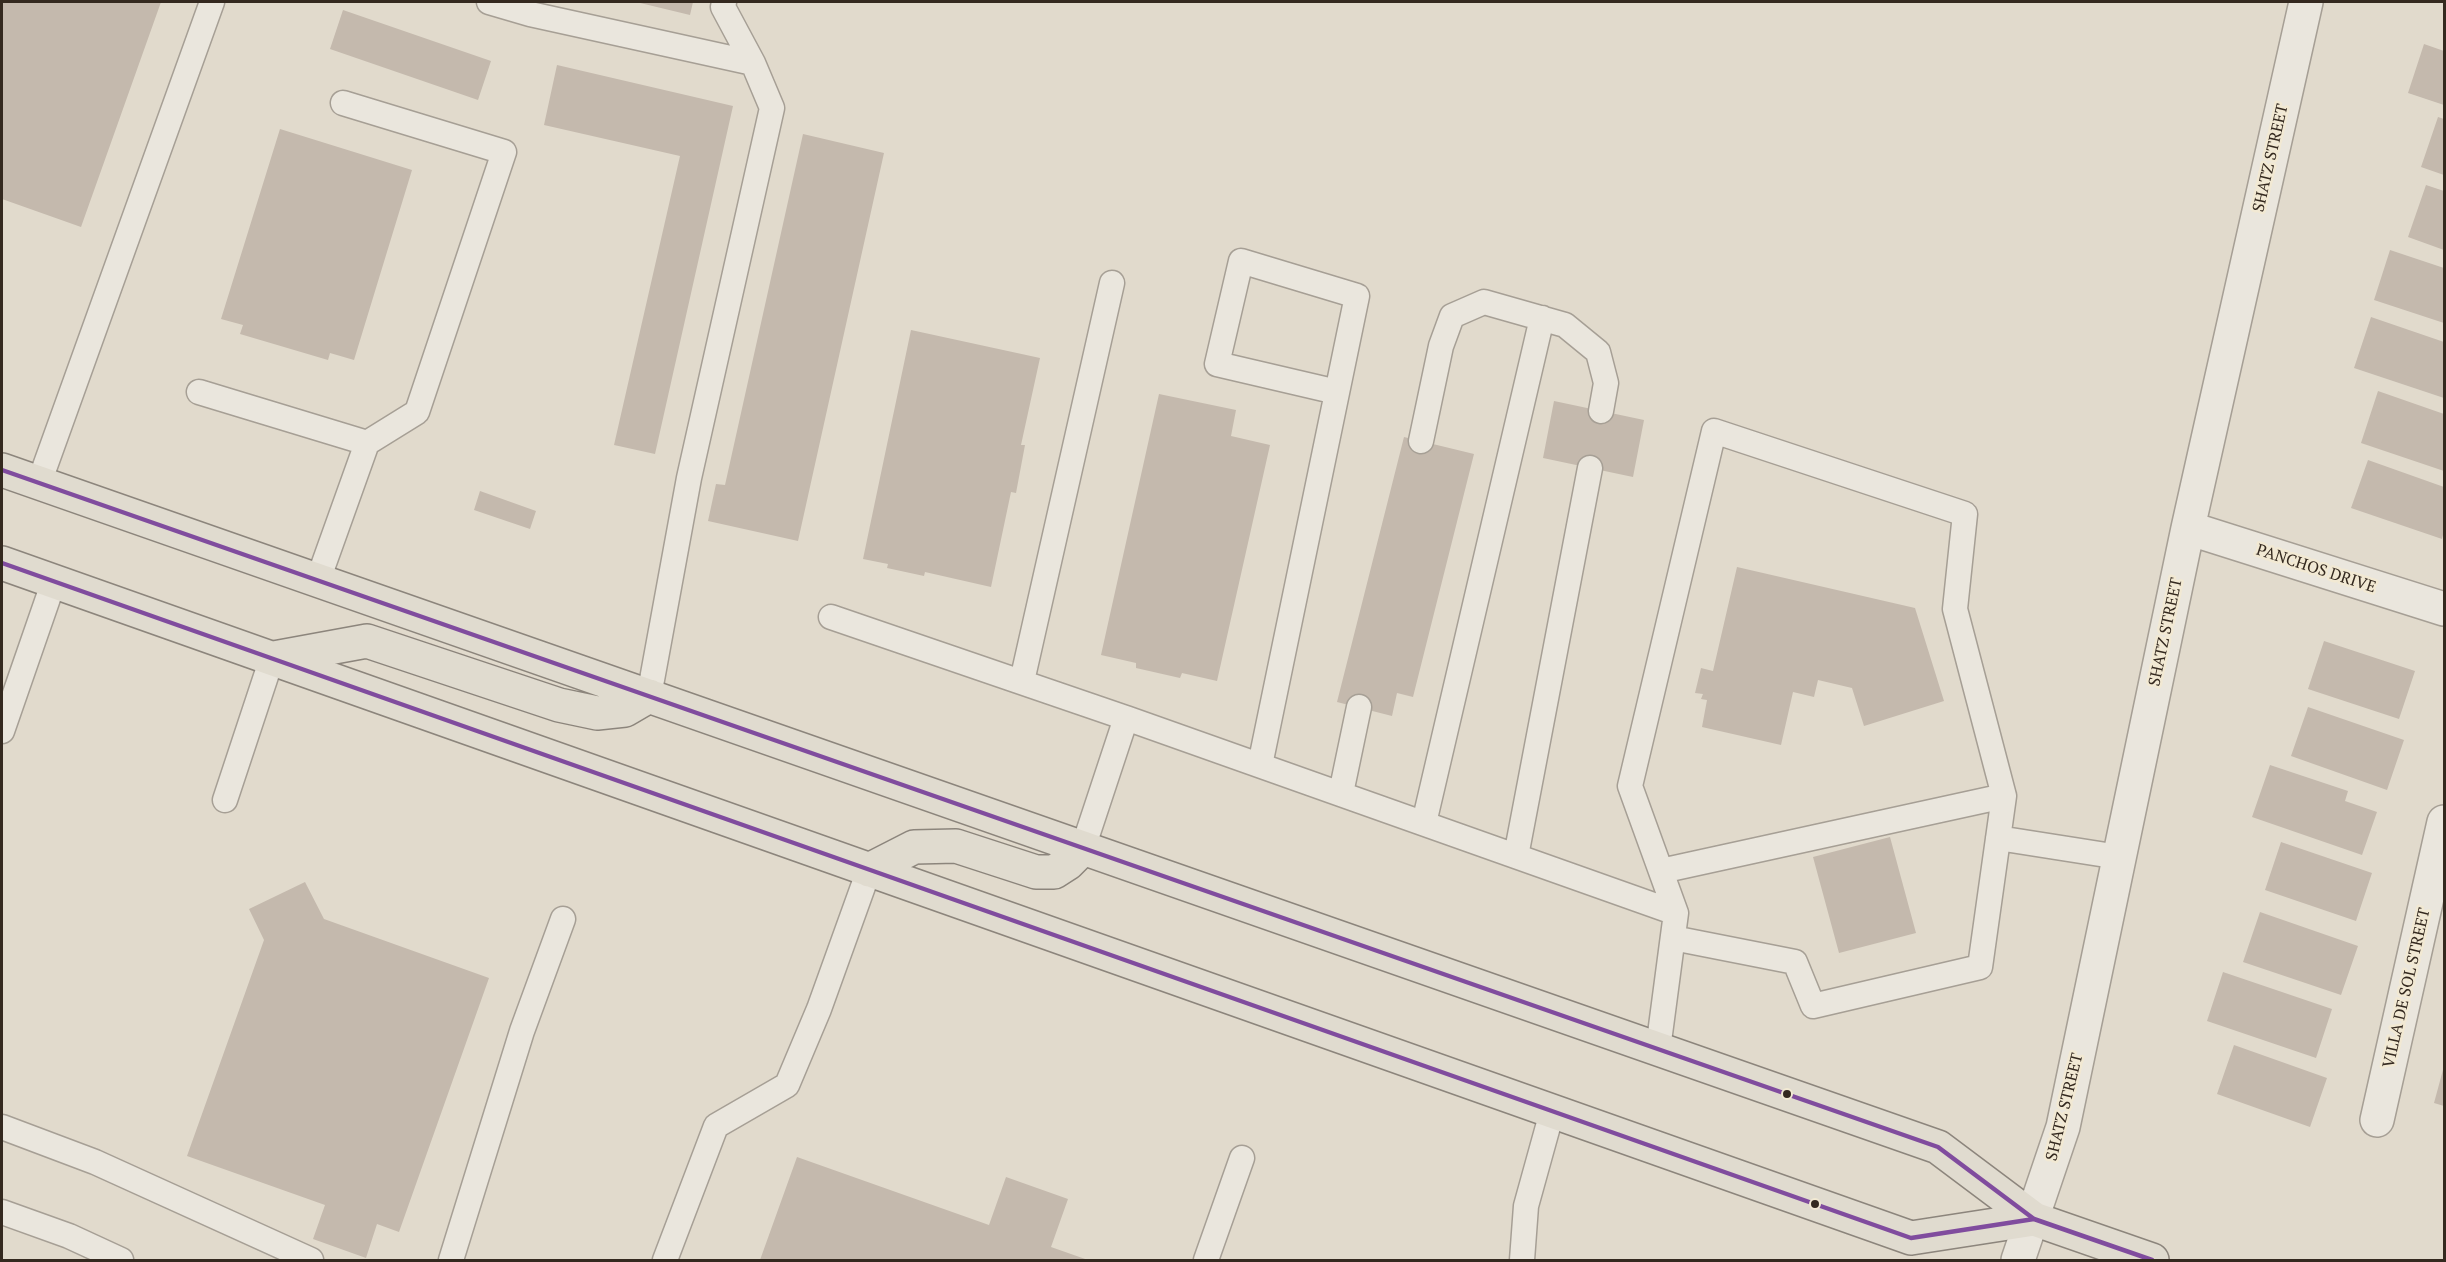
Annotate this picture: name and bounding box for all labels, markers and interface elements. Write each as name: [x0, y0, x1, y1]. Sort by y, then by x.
street label: SHATZ STREET: [2249, 102, 2293, 214]
street label: PANCHOS DRIVE: [2254, 541, 2378, 597]
street label: SHATZ STREET: [2145, 576, 2187, 688]
street label: VILLA DE SOL STREET: [2379, 906, 2435, 1070]
street label: SHATZ STREET: [2042, 1051, 2088, 1163]
unlabelled marker: [1781, 1088, 1793, 1100]
unlabelled marker: [1809, 1198, 1821, 1210]

